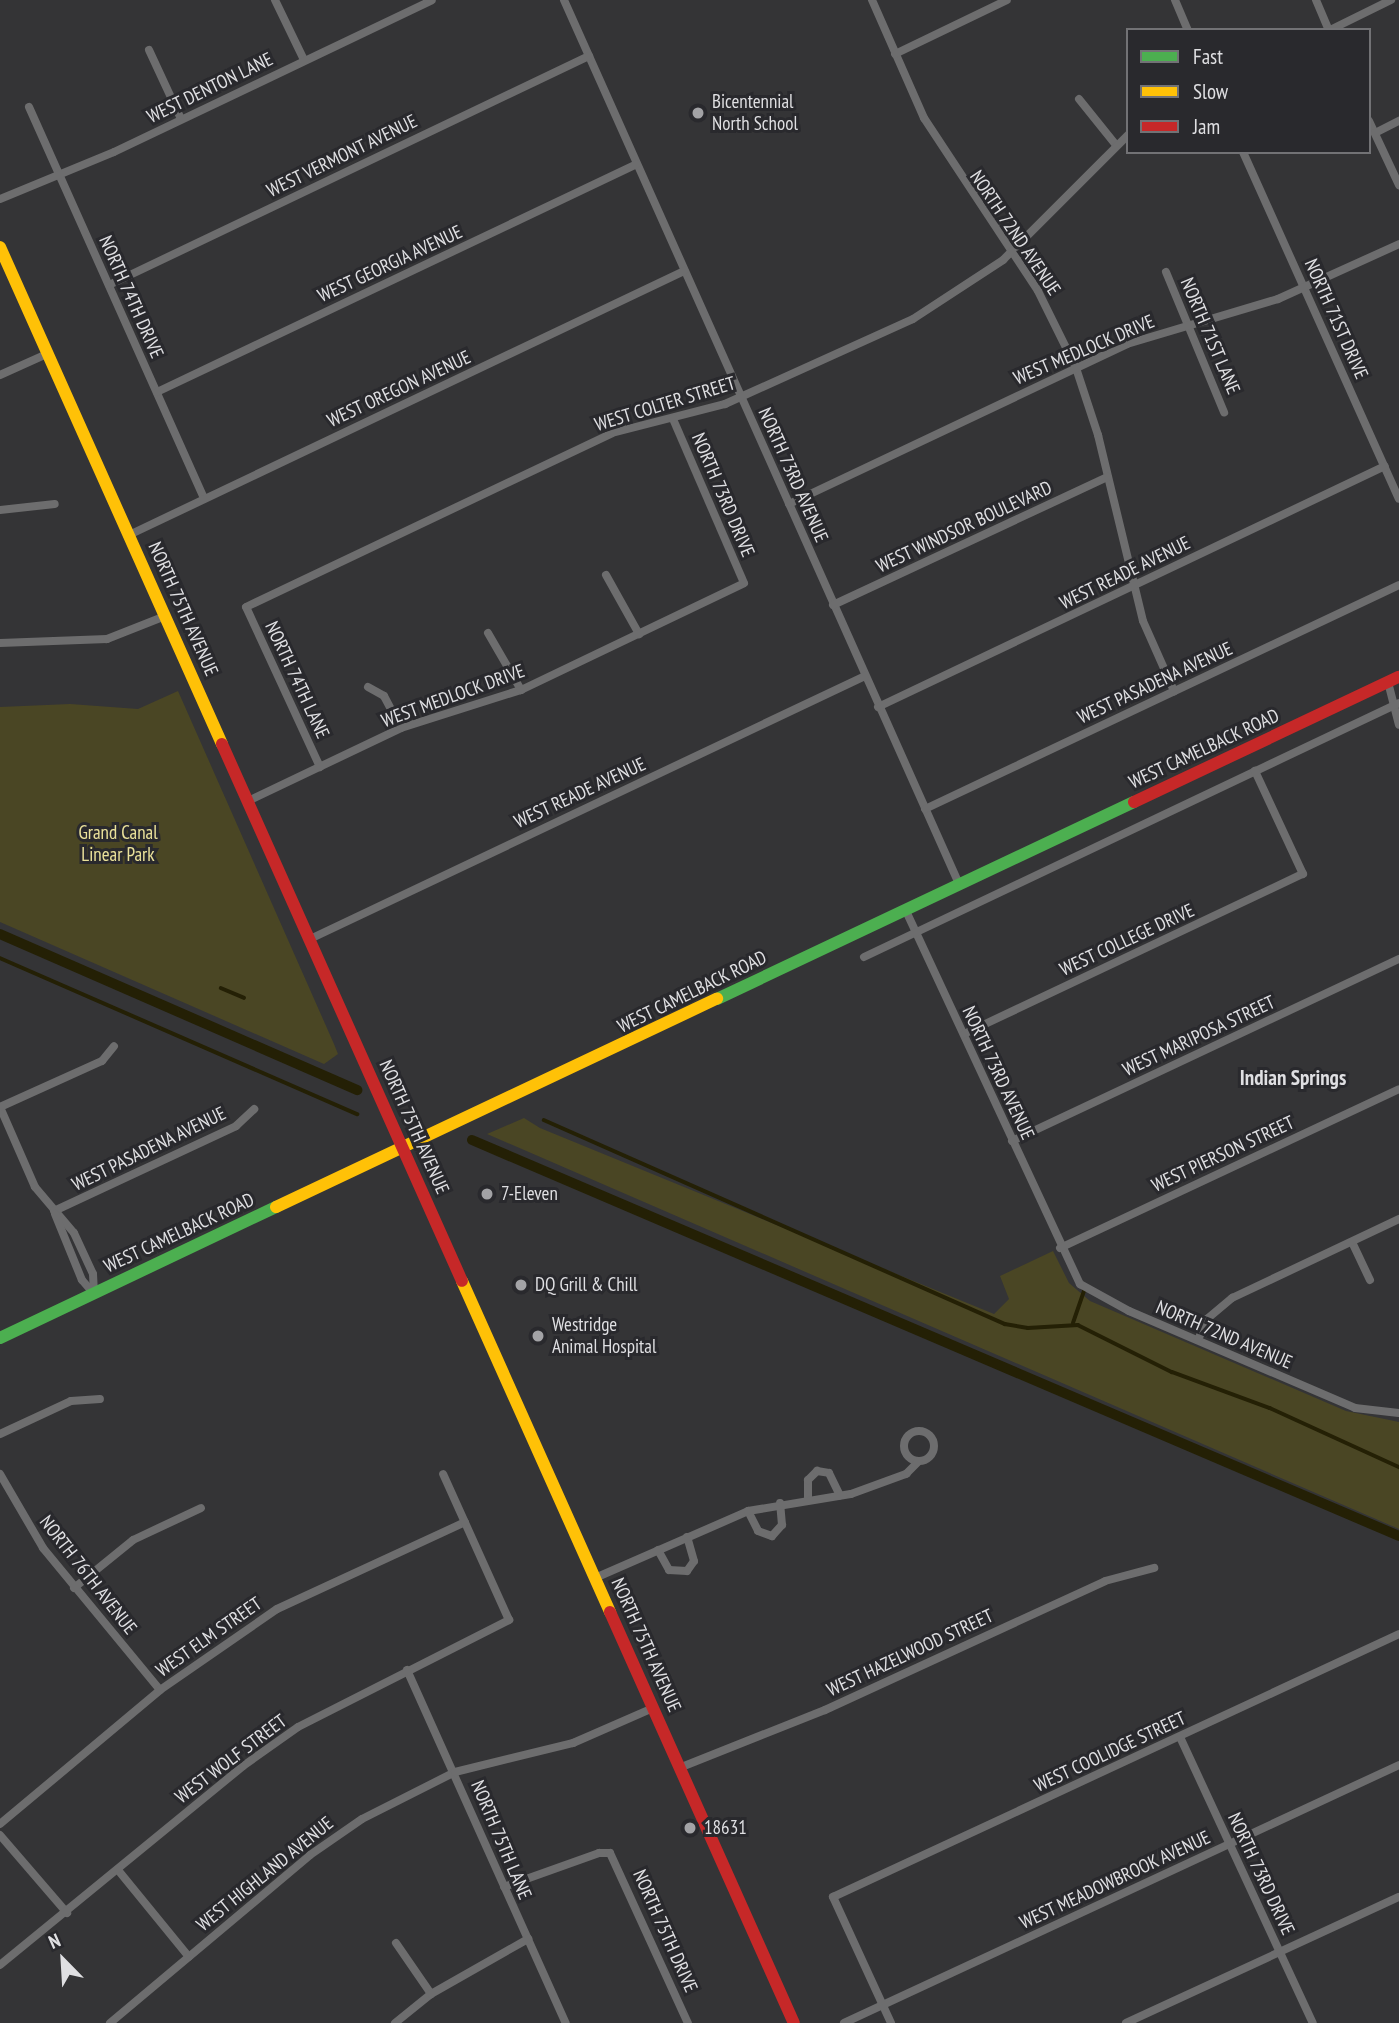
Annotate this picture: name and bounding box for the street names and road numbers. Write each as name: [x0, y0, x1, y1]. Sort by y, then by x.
street label: WEST DENTON LANE: [143, 48, 277, 128]
street label: WEST VERMONT AVENUE: [262, 109, 422, 203]
street label: NORTH 72ND AVENUE: [965, 166, 1065, 300]
street label: WEST GEORGIA AVENUE: [313, 220, 467, 308]
street label: NORTH 74TH DRIVE: [94, 232, 168, 362]
street label: NORTH 71ST DRIVE: [1299, 255, 1373, 383]
street label: NORTH 71ST LANE: [1175, 274, 1245, 398]
street label: WEST MEDLOCK DRIVE: [1010, 310, 1158, 390]
street label: WEST OREGON AVENUE: [323, 346, 475, 432]
street label: WEST COLTER STREET: [592, 372, 738, 436]
street label: NORTH 73RD AVENUE: [753, 404, 833, 546]
street label: NORTH 73RD DRIVE: [687, 430, 759, 560]
street label: WEST WINDSOR BOULEVARD: [872, 476, 1056, 578]
street label: WEST READE AVENUE: [1056, 531, 1194, 615]
street label: NORTH 75TH AVENUE: [143, 538, 223, 680]
street label: NORTH 74TH LANE: [260, 618, 334, 742]
street label: WEST PASADENA AVENUE: [1073, 637, 1237, 729]
street label: WEST MEDLOCK DRIVE: [378, 659, 528, 733]
street label: WEST CAMELBACK ROAD: [1125, 704, 1283, 794]
street label: WEST READE AVENUE: [510, 752, 650, 834]
street label: WEST COLLEGE DRIVE: [1056, 899, 1198, 981]
street label: WEST CAMELBACK ROAD: [613, 946, 771, 1038]
street label: WEST MARIPOSA STREET: [1119, 990, 1279, 1082]
street label: NORTH 73RD AVENUE: [957, 1002, 1039, 1144]
street label: NORTH 75TH AVENUE: [374, 1056, 454, 1198]
street label: WEST PASADENA AVENUE: [68, 1101, 230, 1197]
street label: WEST PIERSON STREET: [1148, 1111, 1298, 1197]
street label: WEST CAMELBACK ROAD: [100, 1188, 258, 1278]
street label: NORTH 72ND AVENUE: [1152, 1296, 1296, 1374]
street label: NORTH 76TH AVENUE: [34, 1511, 142, 1639]
street label: NORTH 75TH AVENUE: [606, 1574, 686, 1716]
street label: WEST ELM STREET: [152, 1592, 266, 1682]
street label: WEST HAZELWOOD STREET: [823, 1604, 997, 1702]
street label: WEST COOLIDGE STREET: [1030, 1707, 1190, 1797]
street label: WEST WOLF STREET: [170, 1709, 292, 1809]
street label: NORTH 75TH LANE: [466, 1777, 536, 1903]
street label: NORTH 73RD DRIVE: [1223, 1809, 1299, 1939]
street label: WEST HIGHLAND AVENUE: [192, 1812, 338, 1936]
street label: WEST MEADOWBROOK AVENUE: [1016, 1826, 1214, 1934]
street label: NORTH 75TH DRIVE: [628, 1866, 702, 1996]

